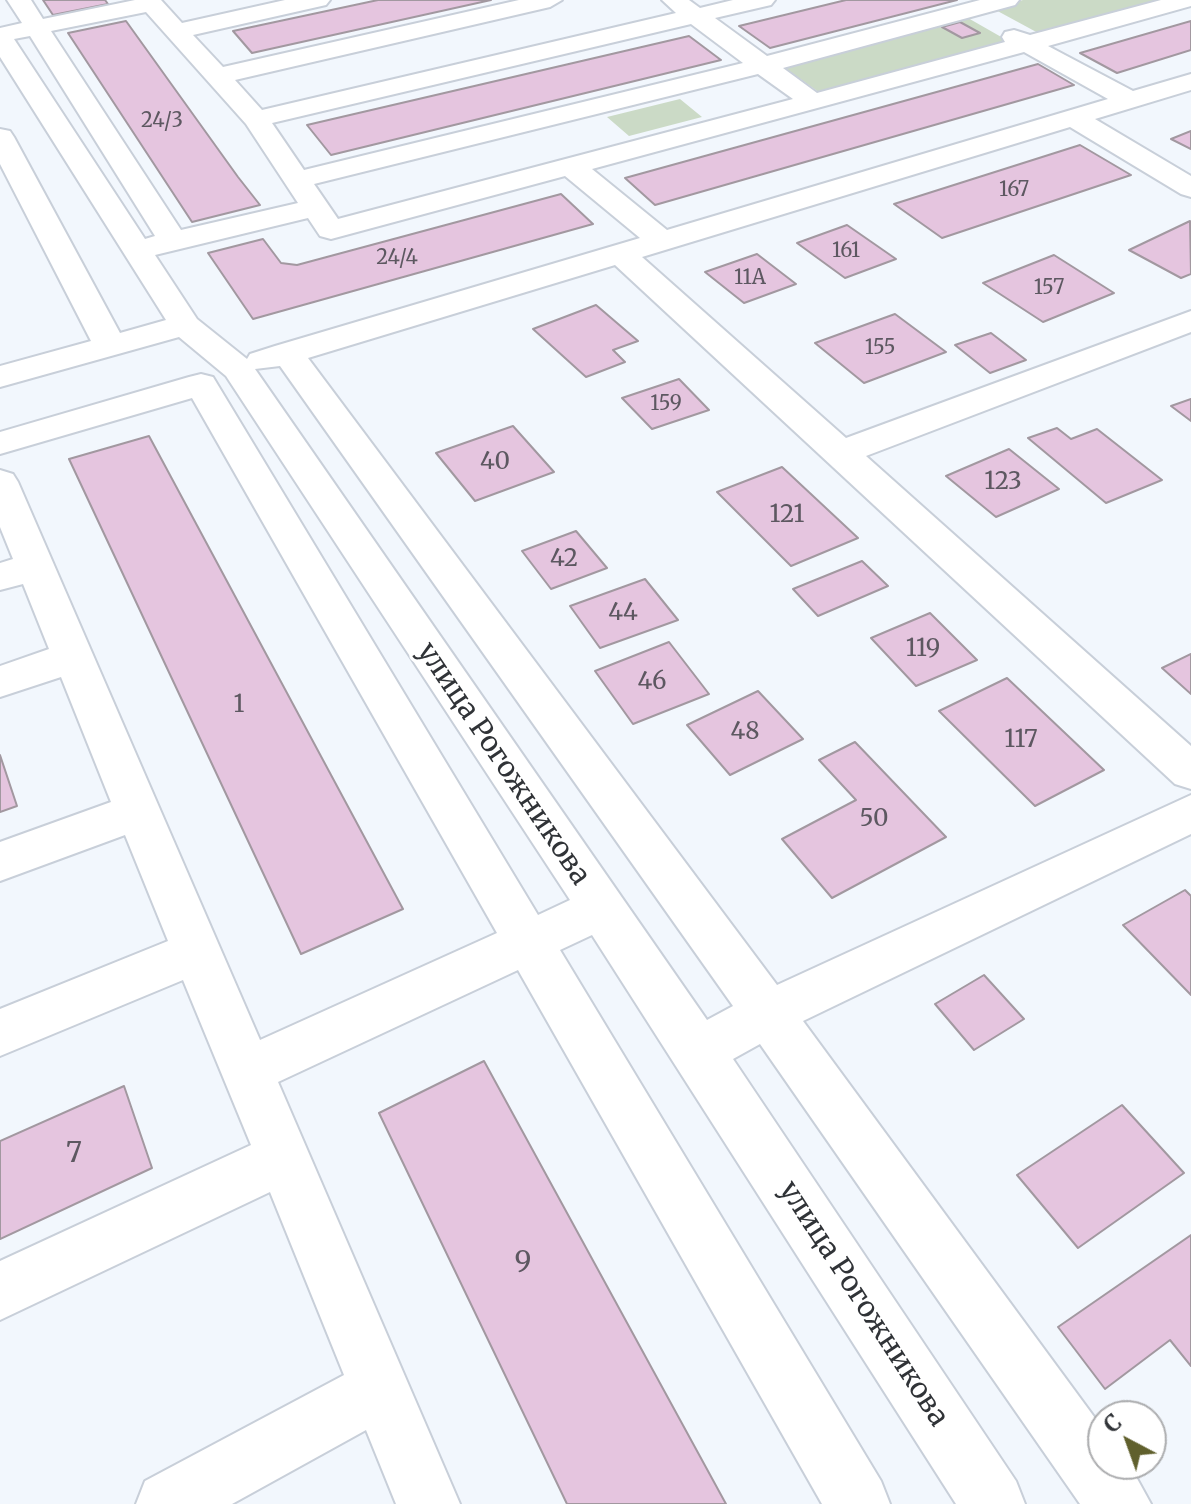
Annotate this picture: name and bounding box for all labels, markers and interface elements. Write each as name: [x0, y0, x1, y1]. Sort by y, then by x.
house number: 24/3: [141, 109, 183, 133]
house number: 167: [999, 178, 1029, 202]
house number: 161: [832, 239, 860, 263]
house number: 24/4: [376, 246, 418, 270]
house number: 11А: [734, 266, 766, 290]
house number: 157: [1034, 276, 1064, 300]
house number: 155: [865, 336, 895, 360]
house number: 159: [650, 392, 682, 416]
house number: 40: [480, 448, 510, 476]
house number: 123: [984, 468, 1022, 496]
house number: 121: [770, 501, 804, 529]
house number: 42: [550, 545, 578, 573]
house number: 44: [608, 599, 638, 627]
house number: 119: [906, 635, 940, 663]
street label: улица Рогожникова: [409, 636, 597, 892]
house number: 46: [637, 668, 667, 696]
house number: 1: [234, 691, 244, 719]
house number: 48: [730, 718, 760, 746]
house number: 117: [1004, 726, 1038, 754]
house number: 50: [859, 805, 889, 833]
house number: 7: [66, 1137, 82, 1171]
street label: улица Рогожникова: [771, 1175, 955, 1433]
house number: 9: [515, 1246, 531, 1280]
north arrow: [1087, 1400, 1167, 1480]
text: С: [1098, 1408, 1127, 1439]

